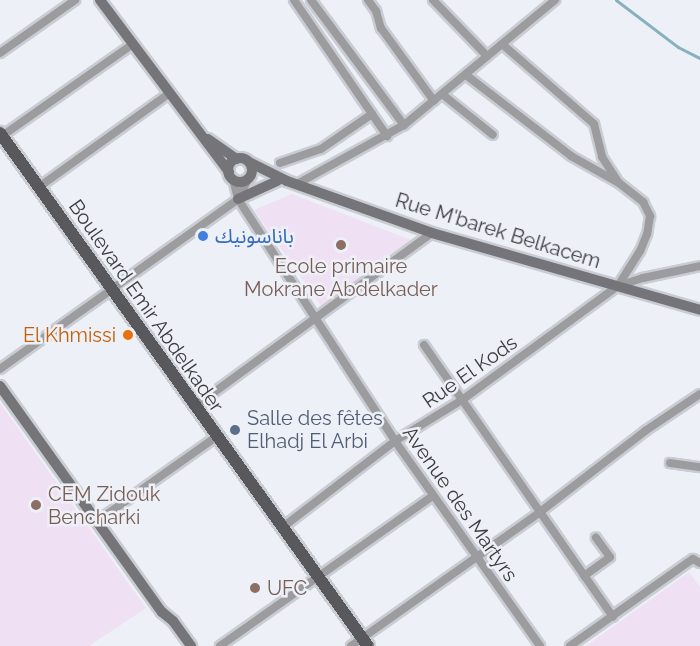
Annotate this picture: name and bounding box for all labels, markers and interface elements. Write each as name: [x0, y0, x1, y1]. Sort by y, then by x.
street label: Rue M'barek Belkacem: [392, 188, 604, 274]
street label: Boulevard Emir Abdelkader: [63, 195, 229, 417]
place label: باناسونيك: [215, 224, 294, 248]
marker: باناسونيك: [196, 229, 210, 243]
marker: Ecole primaire Mokrane Abdelkader: [334, 238, 348, 252]
place label: Ecole primaire Mokrane Abdelkader: [244, 254, 438, 301]
place label: El Khmissi: [22, 323, 116, 347]
marker: El Khmissi: [121, 328, 135, 342]
street label: Rue El Kods: [418, 330, 522, 414]
place label: Salle des fêtes Elhadj El Arbi: [247, 406, 383, 453]
street label: Avenue des Martyrs: [397, 422, 523, 586]
marker: Salle des fêtes Elhadj El Arbi: [228, 423, 242, 437]
place label: CEM Zidouk Bencharki: [48, 482, 160, 529]
marker: CEM Zidouk Bencharki: [29, 498, 43, 512]
place label: UFC: [267, 576, 307, 600]
marker: UFC: [248, 581, 262, 595]

